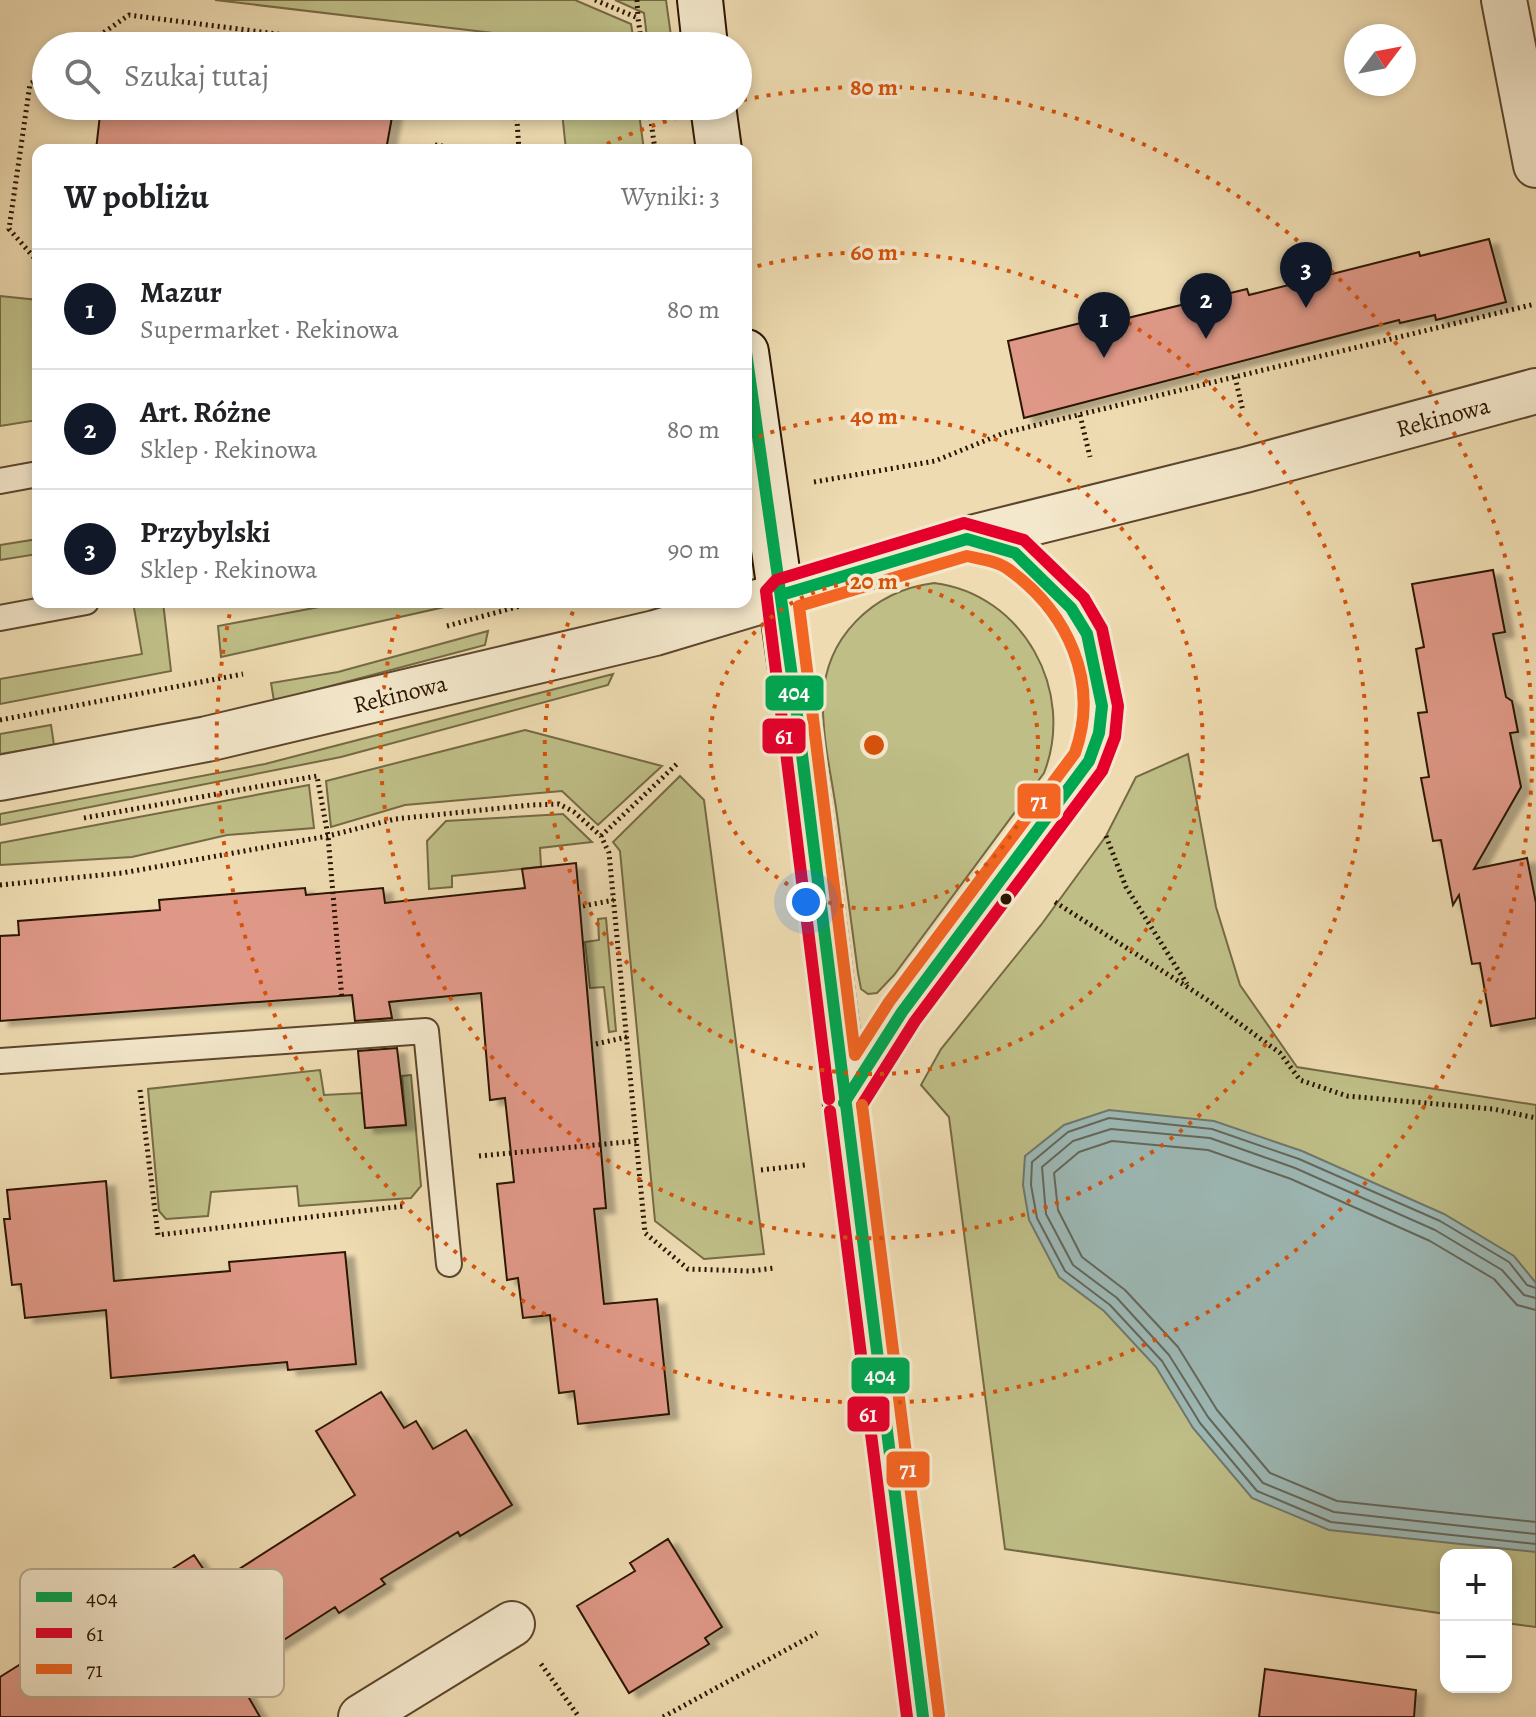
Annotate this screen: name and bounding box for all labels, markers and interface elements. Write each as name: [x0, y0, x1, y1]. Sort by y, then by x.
north arrow: [1344, 24, 1416, 96]
search box: [32, 32, 752, 120]
icon: search: [60, 54, 104, 98]
text: Szukaj tutaj: [124, 56, 269, 96]
text: 80 m: [850, 71, 898, 103]
text: W pobliżu: [64, 173, 209, 220]
text: Wyniki: 3: [621, 179, 720, 214]
text: 60 m: [850, 236, 898, 268]
pin: 3: [1280, 242, 1332, 308]
text: Mazur: [140, 272, 222, 312]
pin: 2: [1180, 273, 1232, 339]
text: 1: [85, 292, 95, 327]
text: 80 m: [667, 292, 720, 327]
pin: 1: [1078, 292, 1130, 358]
text: Supermarket · Rekinowa: [140, 312, 399, 347]
street label: Rekinowa: [1393, 389, 1494, 445]
text: Art. Różne: [140, 392, 271, 432]
text: 40 m: [850, 400, 898, 432]
text: 2: [84, 412, 96, 447]
text: 80 m: [667, 412, 720, 447]
text: Sklep · Rekinowa: [140, 432, 317, 467]
text: Przybylski: [140, 512, 271, 552]
text: 3: [84, 532, 96, 567]
text: 90 m: [668, 532, 720, 567]
text: Sklep · Rekinowa: [140, 552, 317, 587]
text: 20 m: [850, 565, 898, 597]
street label: Rekinowa: [350, 667, 451, 721]
line badge: 404: [764, 674, 825, 712]
text: 404: [778, 678, 810, 708]
line badge: 61: [761, 717, 807, 755]
text: 61: [775, 722, 793, 752]
centre of rings: [860, 731, 888, 759]
line badge: 71: [1016, 782, 1062, 820]
text: 71: [1030, 787, 1048, 817]
your location: [786, 882, 826, 922]
unlabelled marker: [998, 891, 1014, 907]
line badge: 404: [850, 1356, 911, 1395]
text: 404: [864, 1361, 896, 1391]
line badge: 61: [846, 1395, 891, 1433]
text: 61: [859, 1400, 877, 1430]
line badge: 71: [885, 1450, 931, 1489]
text: 71: [899, 1455, 917, 1485]
map controls: [1440, 1549, 1512, 1693]
button: +: [1440, 1549, 1512, 1621]
legend: [20, 1569, 284, 1697]
text: 404: [86, 1583, 118, 1613]
text: 61: [86, 1619, 104, 1649]
button: −: [1440, 1621, 1512, 1693]
text: 71: [86, 1655, 103, 1685]

